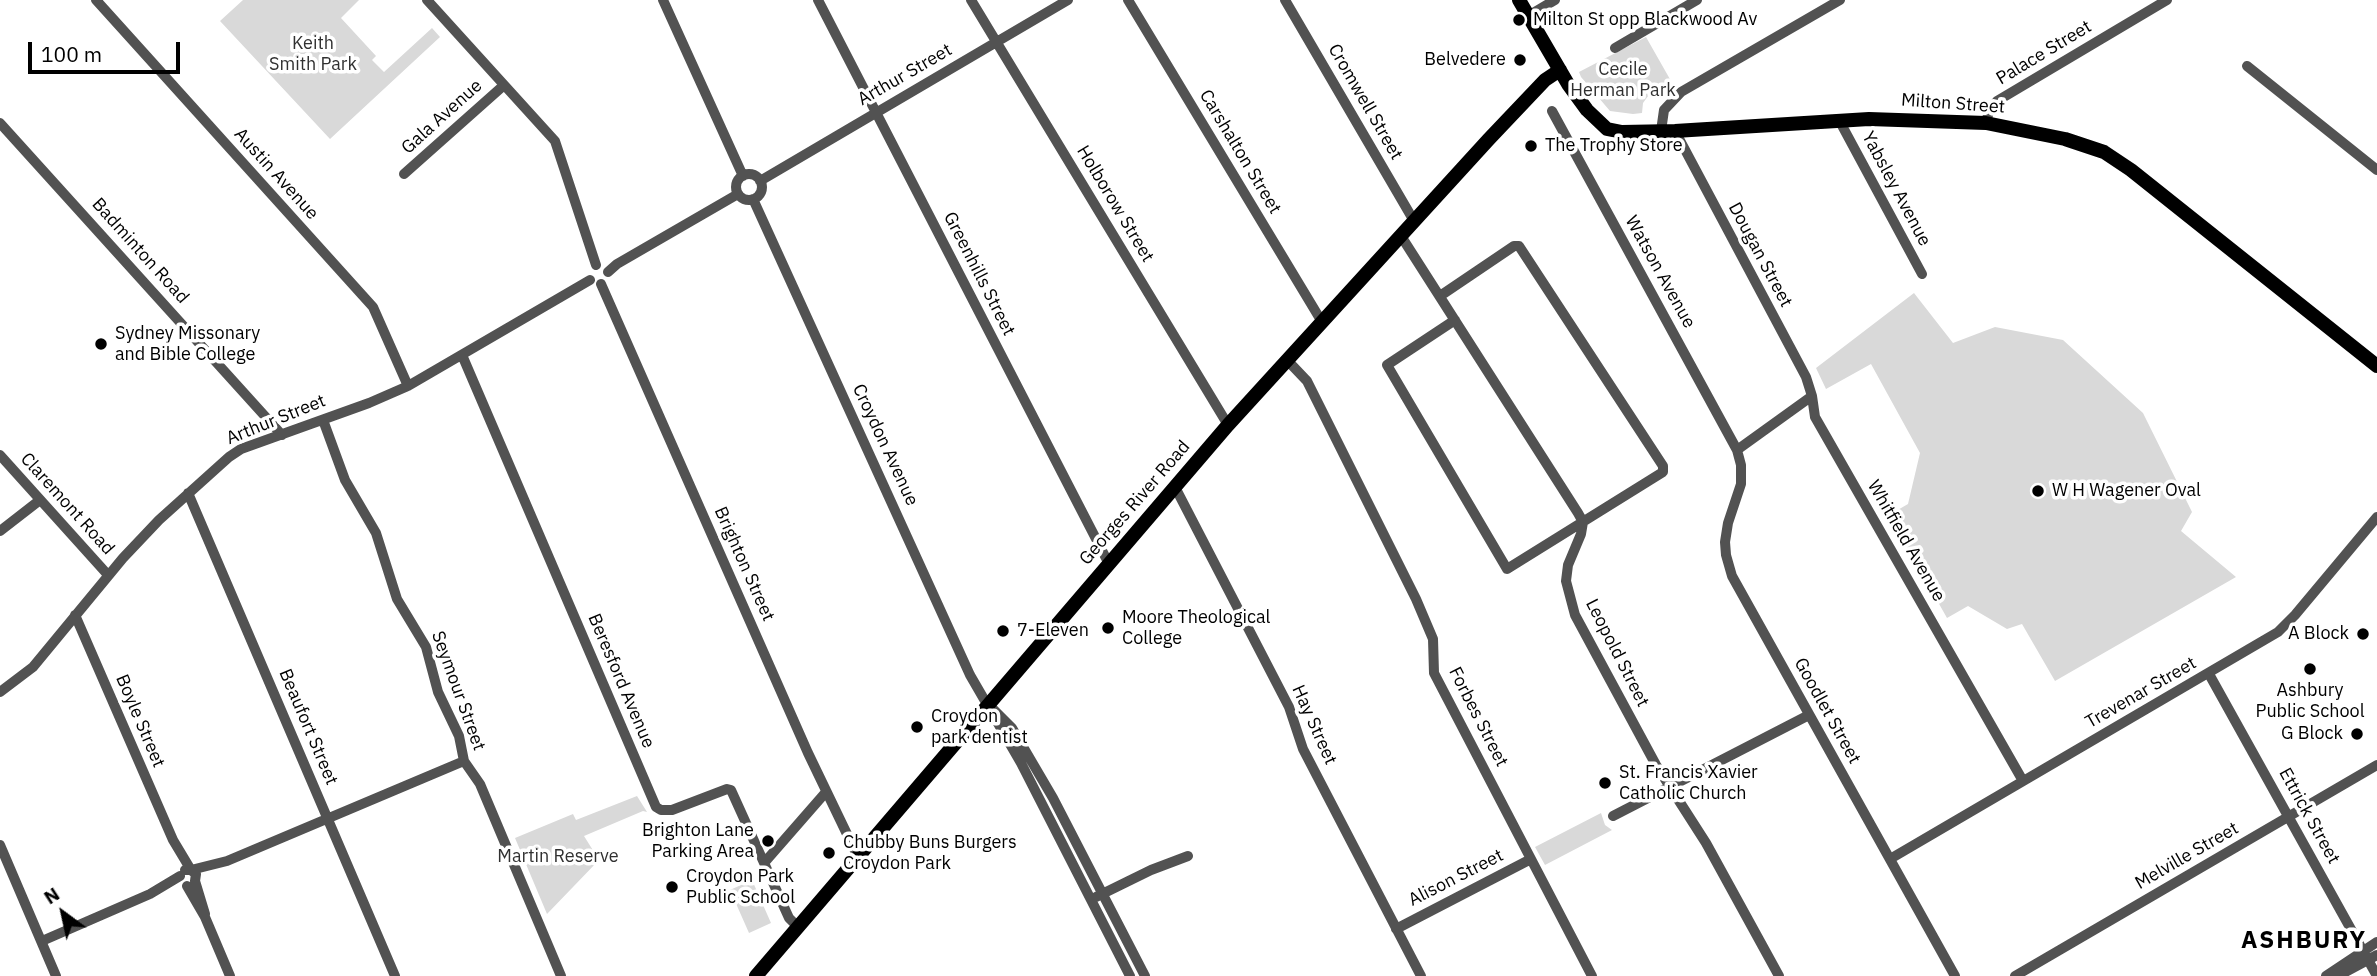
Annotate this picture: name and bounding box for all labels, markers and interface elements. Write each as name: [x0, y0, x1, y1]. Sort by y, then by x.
place label: Milton St opp Blackwood Av: [1533, 9, 1757, 31]
marker: Milton St opp Blackwood Av: [1511, 12, 1527, 28]
street label: Palace Street: [1992, 16, 2096, 90]
scale bar: [32, 28, 184, 72]
park label: Keith Smith Park: [269, 33, 357, 76]
street label: Arthur Street: [854, 39, 956, 111]
text: 100 m: [41, 40, 102, 68]
street label: Cromwell Street: [1323, 40, 1407, 164]
place label: Belvedere: [1424, 49, 1506, 71]
marker: Belvedere: [1512, 52, 1528, 68]
park label: Cecile Herman Park: [1570, 59, 1676, 102]
street label: Gala Avenue: [397, 75, 487, 159]
street label: Carshalton Street: [1194, 86, 1286, 218]
street label: Milton Street: [1900, 90, 2006, 118]
street label: Austin Avenue: [229, 124, 323, 224]
street label: Yabsley Avenue: [1857, 128, 1935, 250]
place label: The Trophy Store: [1545, 135, 1683, 157]
marker: The Trophy Store: [1523, 138, 1539, 154]
street label: Holborow Street: [1072, 142, 1158, 266]
street label: Badminton Road: [87, 194, 193, 308]
street label: Dougan Street: [1723, 199, 1797, 311]
street label: Greenhills Street: [939, 209, 1019, 339]
street label: Watson Avenue: [1620, 212, 1700, 332]
place label: Sydney Missonary and Bible College: [115, 323, 260, 366]
marker: Sydney Missonary and Bible College: [93, 336, 109, 352]
street label: Croydon Avenue: [847, 381, 923, 509]
street label: Arthur Street: [223, 390, 329, 450]
street label: Georges River Road: [1075, 436, 1195, 570]
street label: Claremont Road: [15, 448, 119, 560]
street label: Whitfield Avenue: [1862, 476, 1950, 606]
place label: W H Wagener Oval: [2052, 480, 2201, 502]
marker: W H Wagener Oval: [2030, 483, 2046, 499]
street label: Brighton Street: [709, 504, 779, 624]
street label: Leopold Street: [1581, 595, 1653, 711]
place label: Moore Theological College: [1122, 607, 1270, 650]
street label: Beresford Avenue: [583, 611, 659, 751]
place label: 7-Eleven: [1017, 620, 1089, 642]
marker: Moore Theological College: [1100, 620, 1116, 636]
marker: 7-Eleven: [995, 623, 1011, 639]
place label: A Block: [2288, 623, 2349, 645]
marker: A Block: [2355, 626, 2371, 642]
street label: Seymour Street: [426, 628, 490, 754]
street label: Trevenar Street: [2082, 653, 2200, 733]
street label: Goodlet Street: [1789, 654, 1865, 768]
marker: Ashbury Public School: [2302, 661, 2318, 677]
street label: Forbes Street: [1444, 664, 1512, 770]
street label: Beaufort Street: [274, 666, 342, 788]
street label: Boyle Street: [111, 671, 169, 771]
place label: Ashbury Public School: [2255, 680, 2365, 722]
street label: Hay Street: [1287, 682, 1341, 768]
place label: Croydon park dentist: [931, 706, 1028, 748]
marker: Croydon park dentist: [909, 719, 925, 735]
place label: G Block: [2281, 723, 2343, 745]
marker: G Block: [2349, 726, 2365, 742]
place label: St. Francis Xavier Catholic Church: [1619, 762, 1758, 804]
street label: Ettrick Street: [2274, 764, 2344, 868]
marker: St. Francis Xavier Catholic Church: [1597, 775, 1613, 791]
street label: Melville Street: [2131, 818, 2243, 894]
place label: Brighton Lane Parking Area: [642, 820, 754, 862]
place label: Chubby Buns Burgers Croydon Park: [843, 832, 1017, 874]
marker: Brighton Lane Parking Area: [760, 833, 776, 849]
marker: Chubby Buns Burgers Croydon Park: [821, 845, 837, 861]
street label: Alison Street: [1405, 845, 1507, 911]
park label: Martin Reserve: [497, 846, 619, 868]
place label: Croydon Park Public School: [686, 866, 795, 908]
north arrow: [28, 878, 98, 948]
marker: Croydon Park Public School: [664, 879, 680, 895]
text: N: [39, 882, 64, 909]
district label: ASHBURY: [2242, 927, 2366, 955]

